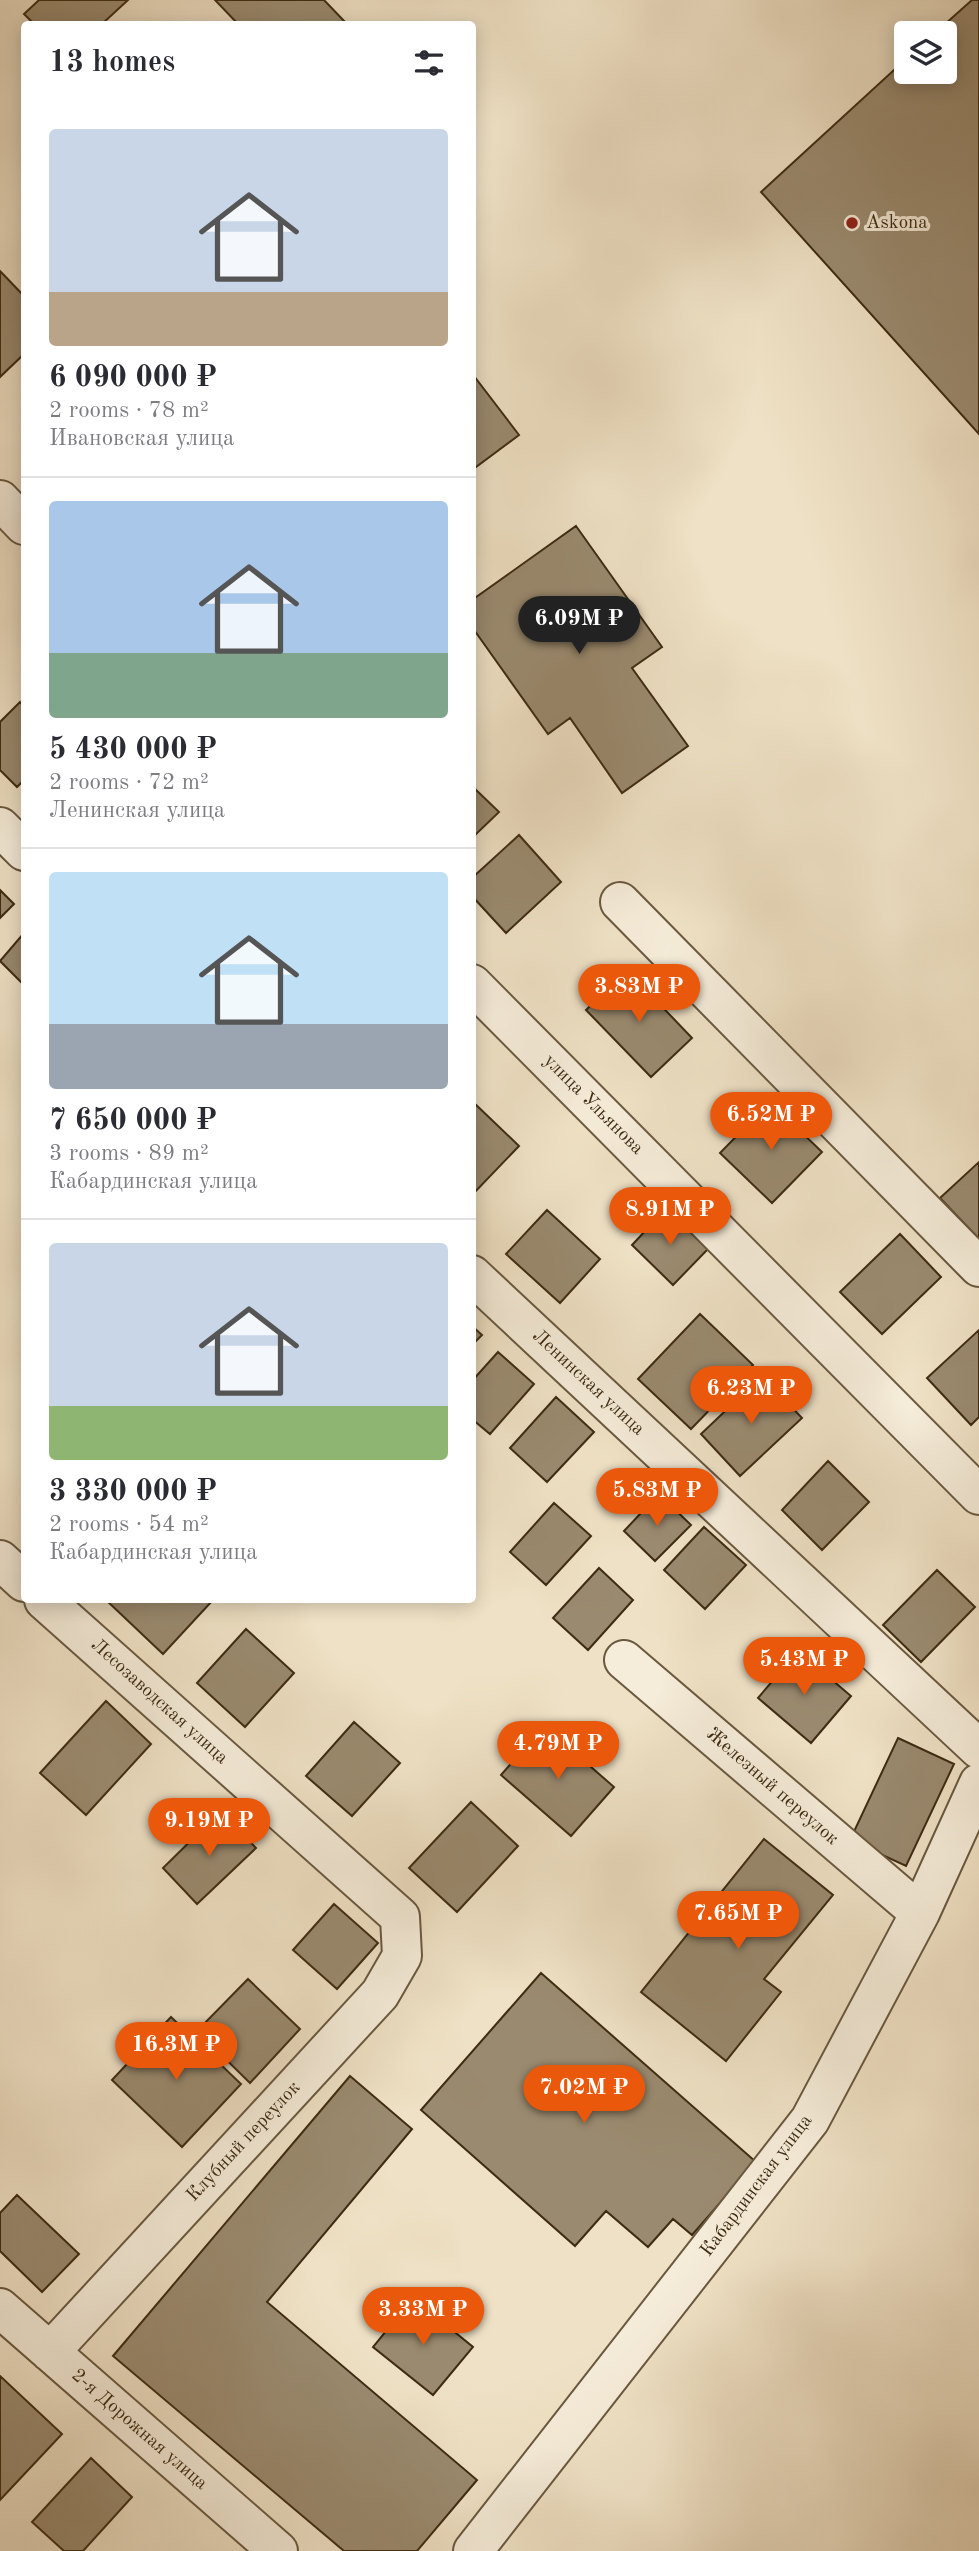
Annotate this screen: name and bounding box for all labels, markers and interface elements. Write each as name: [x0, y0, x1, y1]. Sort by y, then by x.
map controls: [894, 21, 957, 84]
button: layers: [894, 21, 957, 84]
icon: filters: [410, 44, 448, 82]
text: 13 homes: [49, 48, 175, 78]
icon: home: [186, 174, 312, 300]
place label: Askona: [866, 214, 928, 233]
marker: Askona: [844, 215, 860, 231]
text: 6 090 000 ₽: [49, 363, 217, 393]
text: 2 rooms · 78 m²: [49, 399, 209, 422]
text: Ивановская улица: [49, 427, 234, 450]
icon: home: [186, 546, 312, 672]
pin: 6.09M ₽: [514, 596, 644, 656]
text: 6.09M ₽: [534, 607, 624, 630]
text: 5 430 000 ₽: [49, 735, 217, 765]
text: 2 rooms · 72 m²: [49, 771, 209, 794]
text: Ленинская улица: [49, 799, 225, 822]
icon: home: [186, 917, 312, 1043]
pin: 3.83M ₽: [574, 964, 704, 1024]
text: 3.83M ₽: [594, 975, 684, 998]
street label: улица Ульянова: [539, 1051, 647, 1159]
pin: 6.52M ₽: [706, 1092, 836, 1152]
text: 6.52M ₽: [726, 1103, 816, 1126]
text: 7 650 000 ₽: [49, 1106, 217, 1136]
text: 3 rooms · 89 m²: [49, 1142, 209, 1165]
text: Кабардинская улица: [49, 1170, 258, 1193]
pin: 8.91M ₽: [605, 1188, 735, 1247]
text: 8.91M ₽: [625, 1198, 715, 1221]
icon: home: [186, 1288, 312, 1414]
street label: Ленинская улица: [528, 1326, 648, 1440]
pin: 6.23M ₽: [686, 1366, 816, 1426]
text: 6.23M ₽: [706, 1377, 796, 1400]
pin: 5.83M ₽: [592, 1468, 722, 1528]
text: 3 330 000 ₽: [49, 1477, 217, 1507]
text: 5.83M ₽: [612, 1479, 702, 1502]
text: 2 rooms · 54 m²: [49, 1513, 209, 1536]
text: Кабардинская улица: [49, 1541, 258, 1564]
street label: Лесозаводская улица: [87, 1636, 232, 1769]
pin: 5.43M ₽: [739, 1638, 869, 1697]
text: 5.43M ₽: [759, 1648, 849, 1671]
pin: 4.79M ₽: [493, 1722, 623, 1781]
street label: Железный переулок: [702, 1725, 842, 1850]
text: 4.79M ₽: [513, 1732, 603, 1755]
pin: 9.19M ₽: [144, 1798, 274, 1858]
text: 9.19M ₽: [164, 1809, 254, 1832]
pin: 7.65M ₽: [673, 1892, 803, 1951]
text: 7.65M ₽: [693, 1902, 783, 1925]
pin: 16.3M ₽: [111, 2022, 241, 2082]
text: 16.3M ₽: [131, 2033, 221, 2056]
pin: 7.02M ₽: [519, 2066, 649, 2125]
text: 7.02M ₽: [539, 2076, 629, 2099]
street label: Клубный переулок: [184, 2078, 305, 2206]
street label: Кабардинская улица: [698, 2111, 817, 2261]
pin: 3.33M ₽: [358, 2288, 488, 2347]
text: 3.33M ₽: [378, 2298, 468, 2321]
street label: 2-я Дорожная улица: [67, 2366, 211, 2494]

